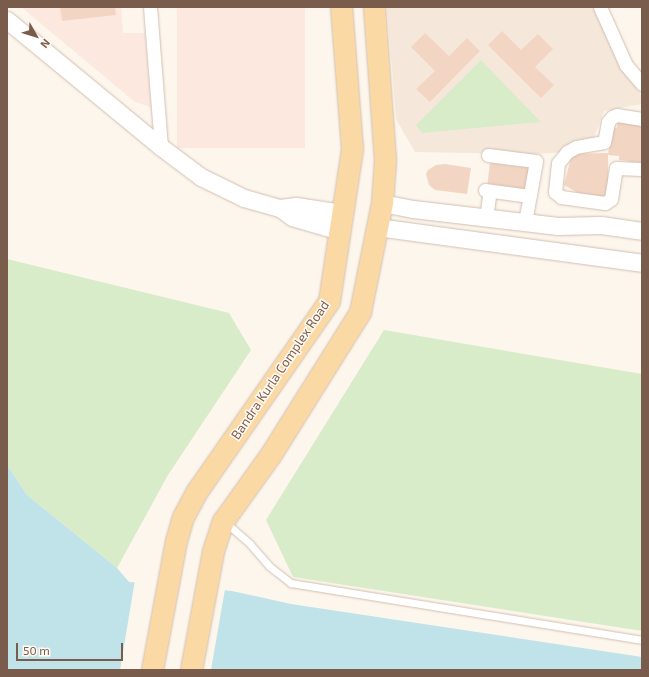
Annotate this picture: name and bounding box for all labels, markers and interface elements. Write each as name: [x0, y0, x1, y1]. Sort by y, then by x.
north arrow: [16, 16, 56, 56]
text: N: [38, 37, 53, 51]
street label: Bandra Kurla Complex Road: [228, 298, 332, 442]
scale bar: [18, 635, 125, 661]
text: 50 m: [23, 643, 50, 657]

